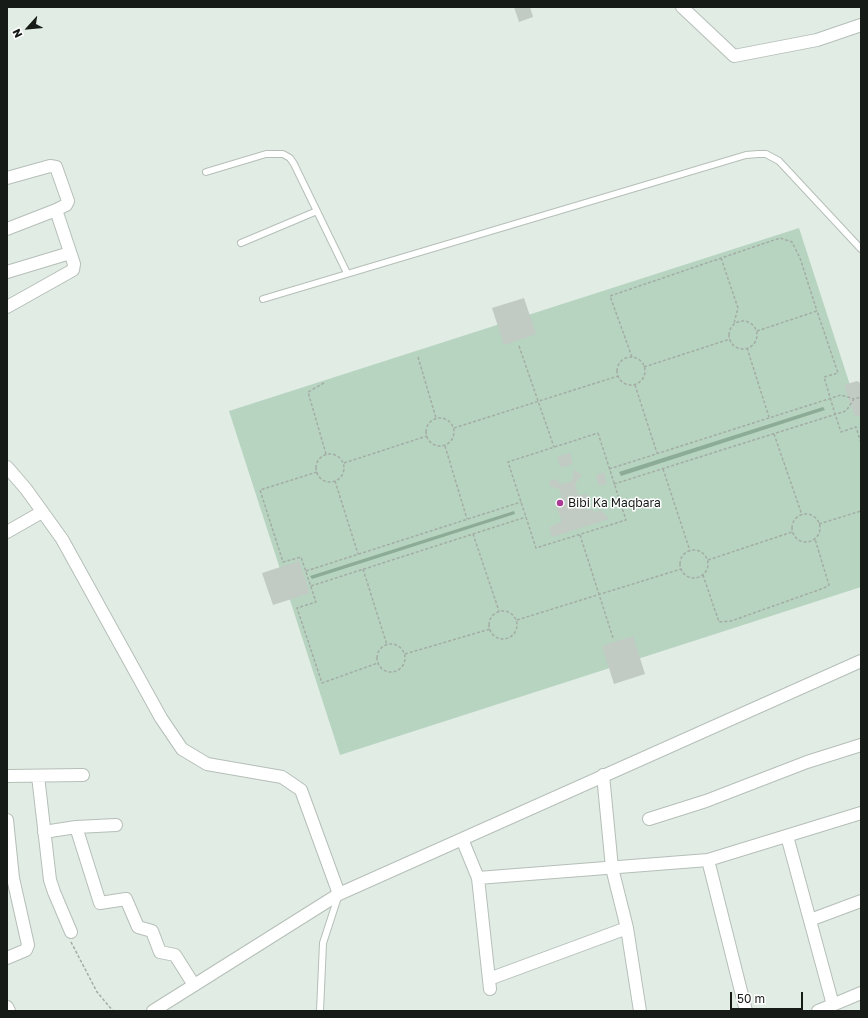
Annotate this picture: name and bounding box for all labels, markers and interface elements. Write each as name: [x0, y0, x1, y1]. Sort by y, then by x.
north arrow: [8, 8, 48, 48]
text: N: [9, 27, 25, 40]
place label: Bibi Ka Maqbara: [568, 496, 661, 510]
marker: Bibi Ka Maqbara: [555, 498, 565, 508]
scale bar: [732, 984, 805, 1010]
text: 50 m: [737, 991, 765, 1006]

